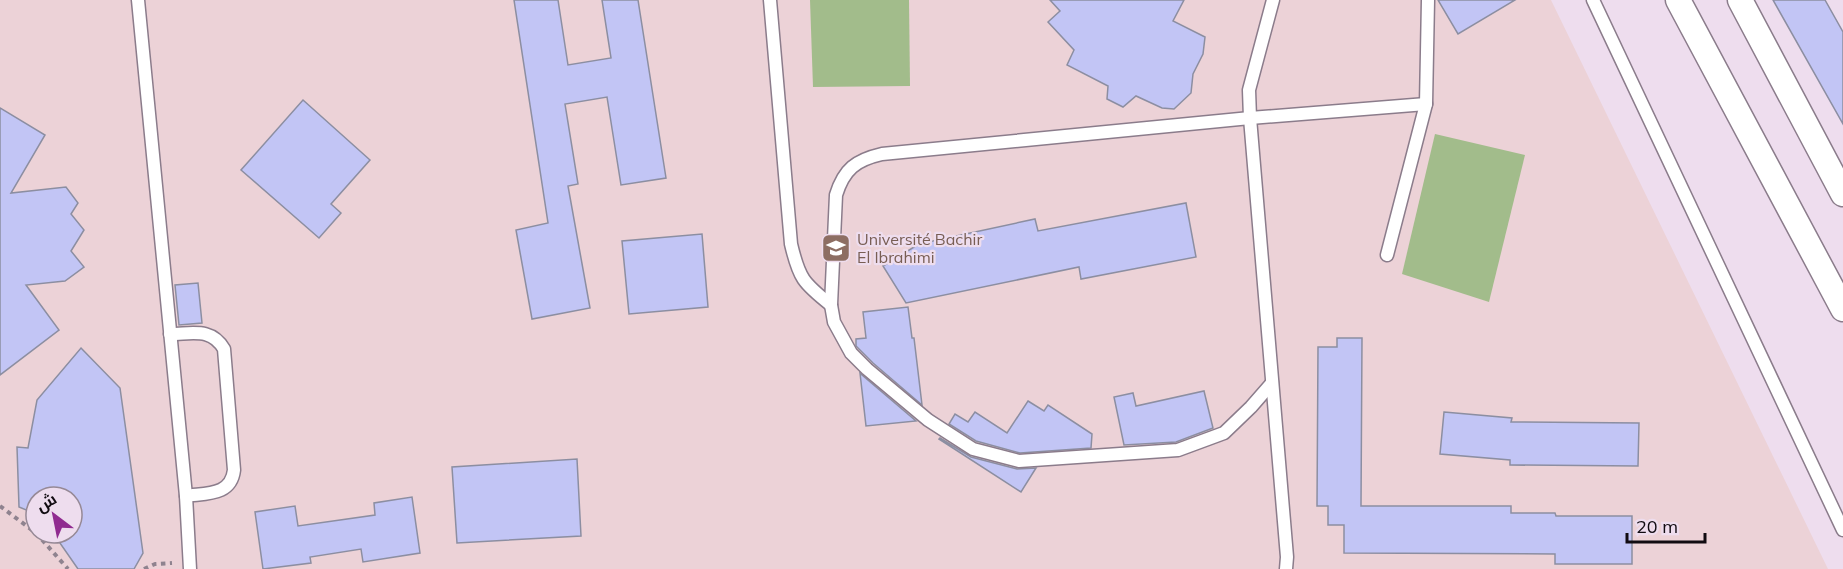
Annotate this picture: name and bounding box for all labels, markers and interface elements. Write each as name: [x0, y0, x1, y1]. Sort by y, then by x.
place label: Université Bachir El Ibrahimi: [857, 229, 982, 267]
school or university icon: Université Bachir El Ibrahimi: [820, 232, 852, 264]
north arrow: [24, 485, 84, 545]
text: ش: [32, 488, 60, 516]
scale bar: [1627, 506, 1705, 544]
text: 20 m: [1636, 515, 1678, 538]

